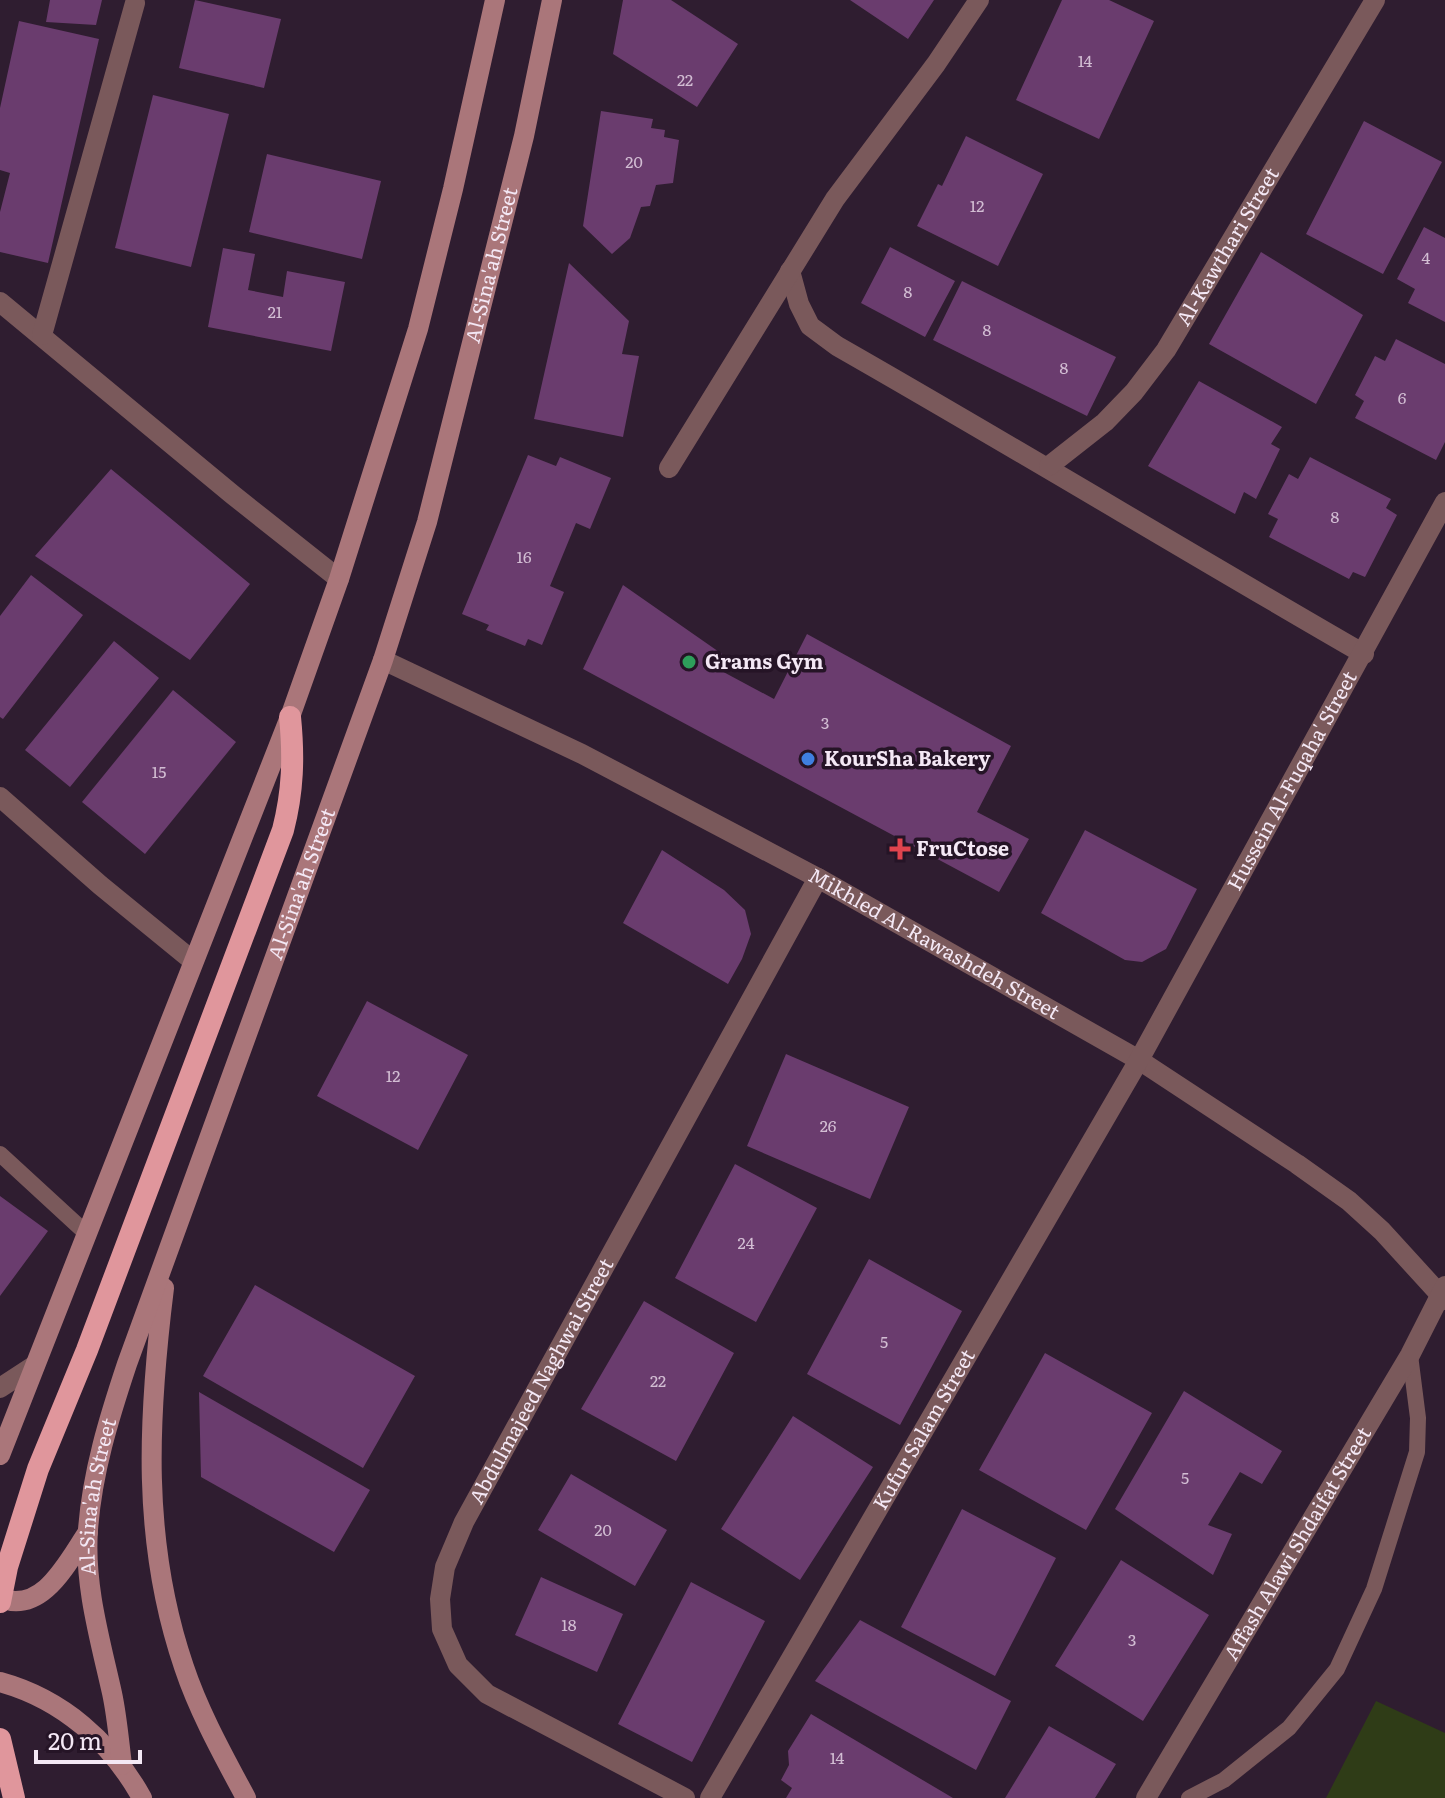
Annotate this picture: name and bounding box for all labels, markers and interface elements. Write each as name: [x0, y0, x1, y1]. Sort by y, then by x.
house number: 14: [1078, 48, 1093, 72]
house number: 22: [677, 67, 693, 91]
house number: 20: [625, 149, 643, 173]
street label: Al-Kawthari Street: [1167, 161, 1285, 331]
street label: Al-Sina'ah Street: [456, 184, 524, 346]
house number: 12: [970, 193, 984, 217]
house number: 4: [1422, 245, 1431, 269]
house number: 8: [904, 279, 913, 303]
house number: 21: [268, 299, 283, 323]
house number: 8: [983, 317, 992, 341]
house number: 8: [1060, 355, 1069, 379]
house number: 6: [1398, 385, 1407, 409]
house number: 8: [1331, 504, 1340, 528]
house number: 16: [516, 544, 532, 568]
place label: Grams Gym: [705, 645, 824, 675]
marker: Grams Gym: [680, 653, 698, 671]
street label: Hussein Al-Fuqaha' Street: [1218, 665, 1363, 895]
house number: 3: [821, 710, 829, 734]
place label: KourSha Bakery: [824, 742, 991, 772]
marker: KourSha Bakery: [799, 750, 817, 768]
house number: 15: [152, 759, 166, 783]
street label: Al-Sina'ah Street: [258, 803, 341, 963]
place label: FruCtose: [916, 832, 1009, 862]
marker: FruCtose: [891, 840, 909, 858]
street label: Mikhled Al-Rawashdeh Street: [804, 859, 1066, 1025]
house number: 12: [386, 1063, 400, 1087]
house number: 26: [820, 1113, 837, 1137]
house number: 24: [738, 1230, 755, 1254]
street label: Abdulmajeed Naghwai Street: [460, 1252, 619, 1509]
house number: 5: [880, 1329, 888, 1353]
street label: Kufur Salam Street: [864, 1343, 981, 1515]
house number: 22: [650, 1368, 666, 1392]
street label: Al-Sina'ah Street: [70, 1414, 122, 1577]
street label: Affash Alawi Shdaifat Street: [1215, 1420, 1377, 1665]
house number: 5: [1181, 1465, 1189, 1489]
house number: 20: [594, 1517, 612, 1541]
house number: 18: [561, 1612, 577, 1636]
house number: 3: [1128, 1627, 1136, 1651]
scale bar: [36, 1714, 140, 1764]
text: 20 m: [48, 1722, 102, 1757]
house number: 14: [830, 1745, 845, 1769]

